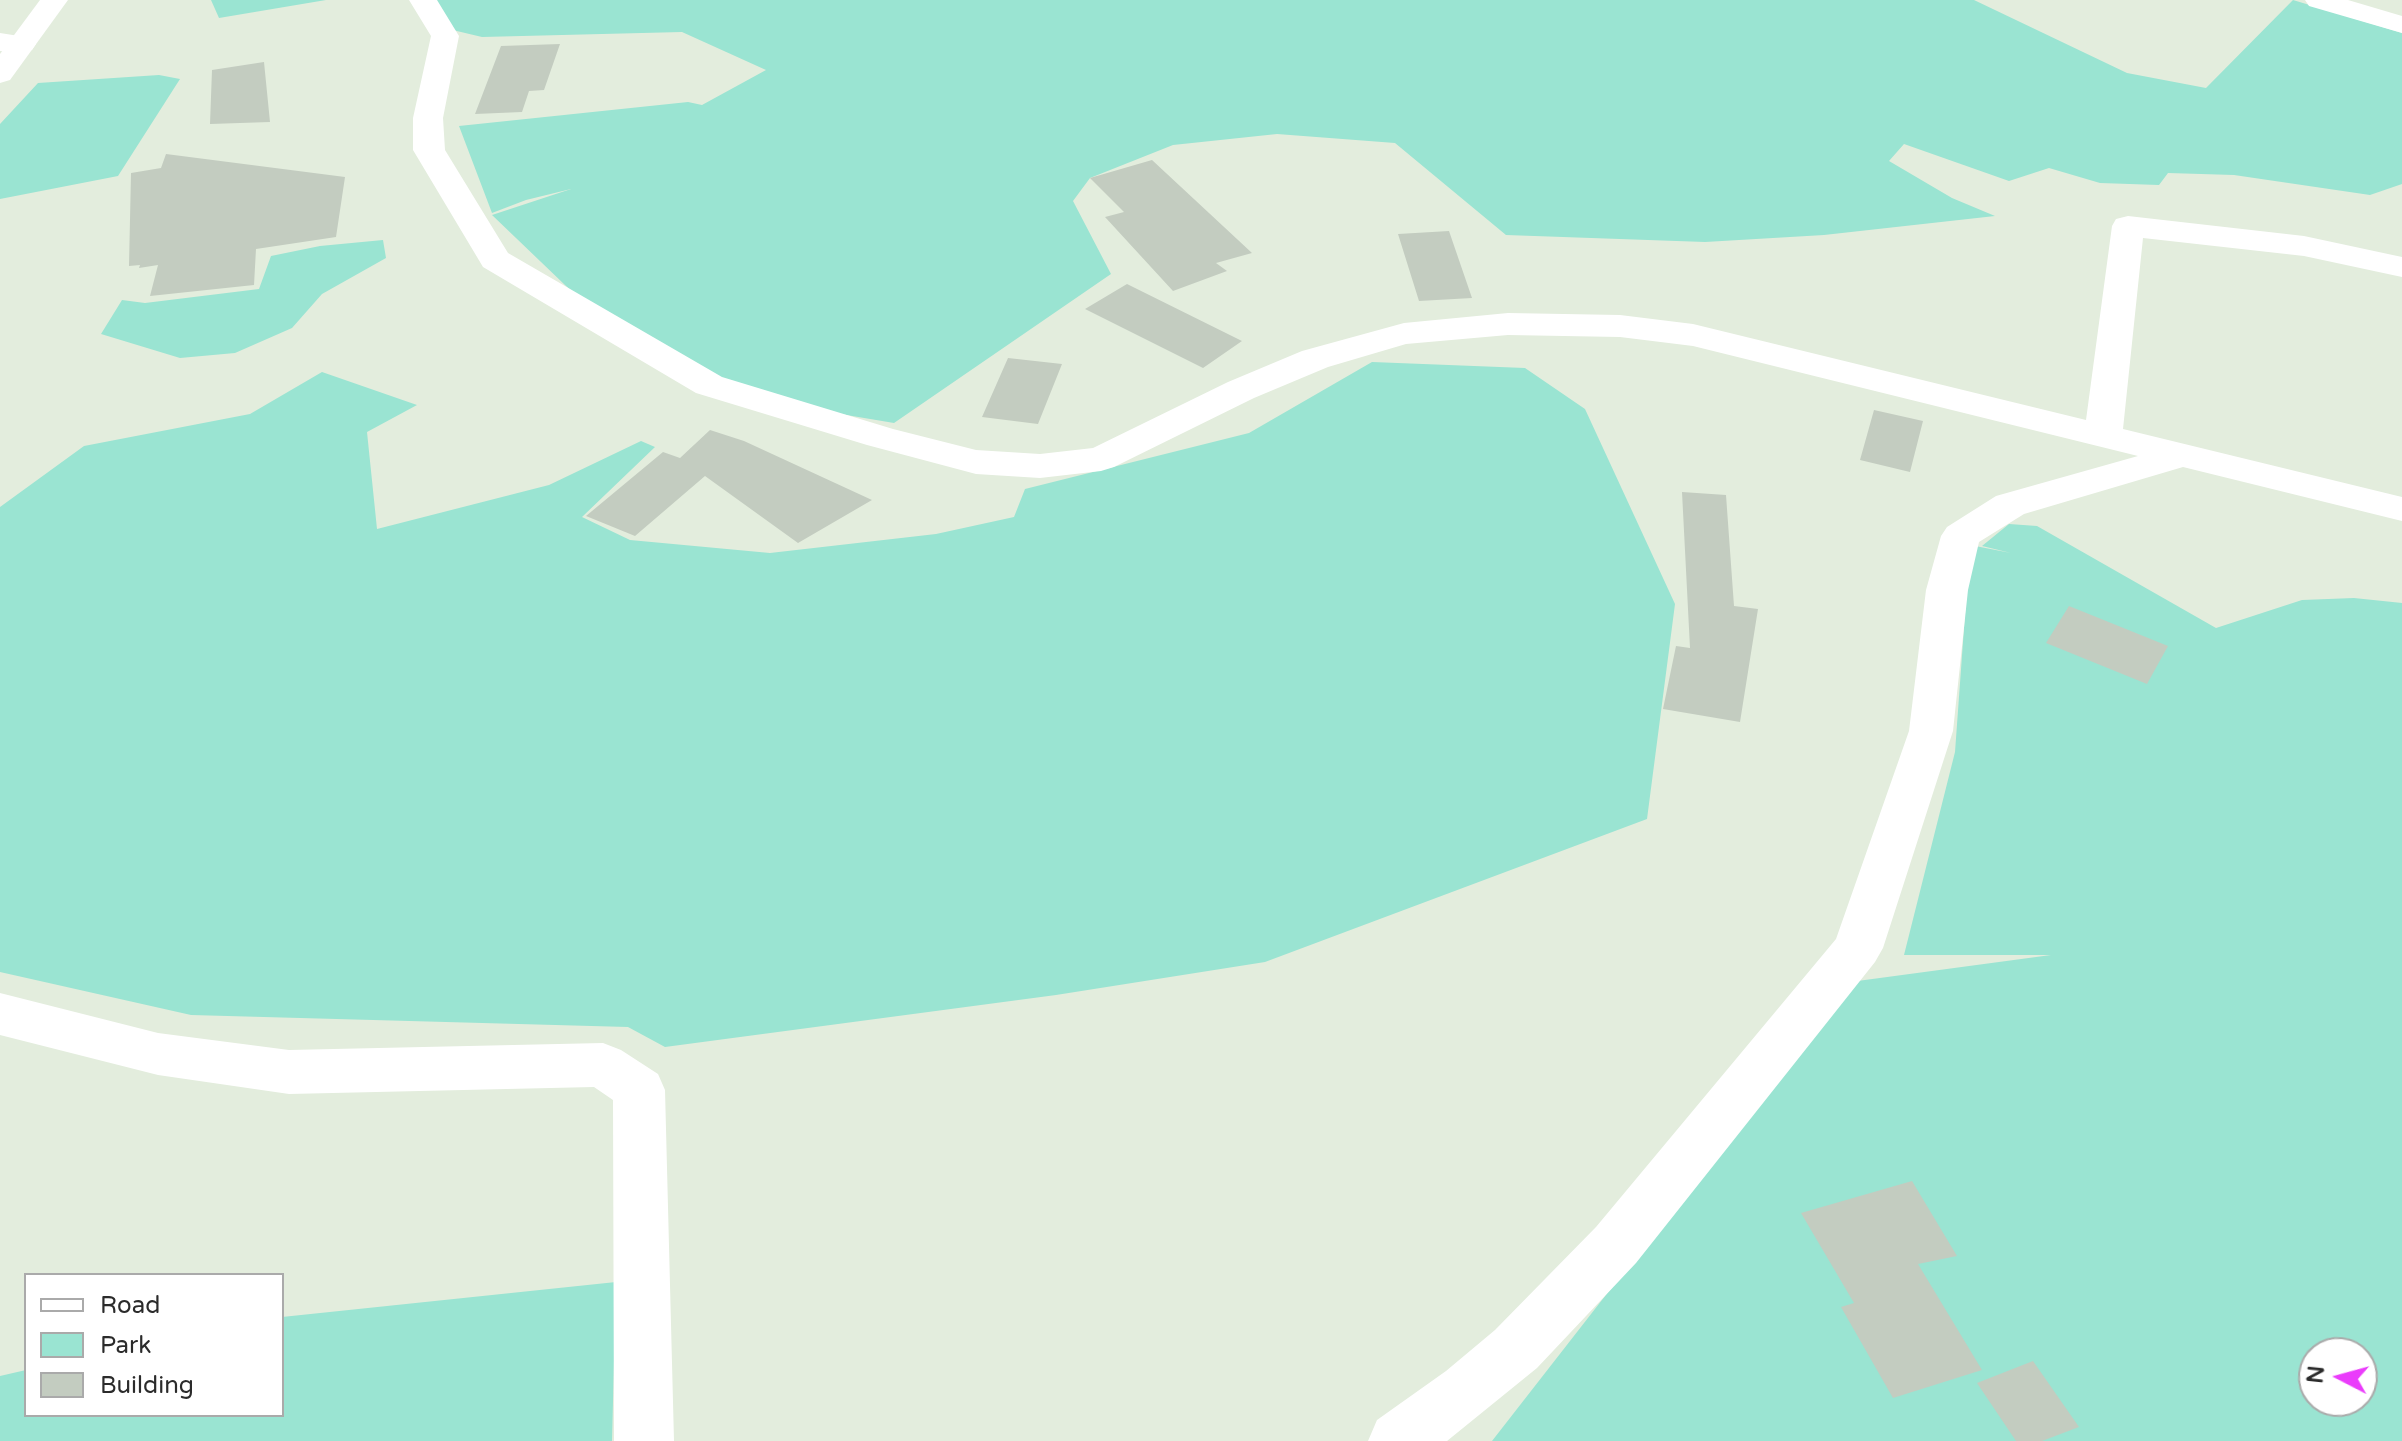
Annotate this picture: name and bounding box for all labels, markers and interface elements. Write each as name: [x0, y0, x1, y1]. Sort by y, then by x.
legend: [24, 1273, 284, 1417]
text: Road: [100, 1291, 160, 1320]
text: Park: [100, 1331, 151, 1360]
north arrow: [2298, 1337, 2378, 1417]
text: N: [2302, 1365, 2330, 1385]
text: Building: [100, 1371, 194, 1400]

